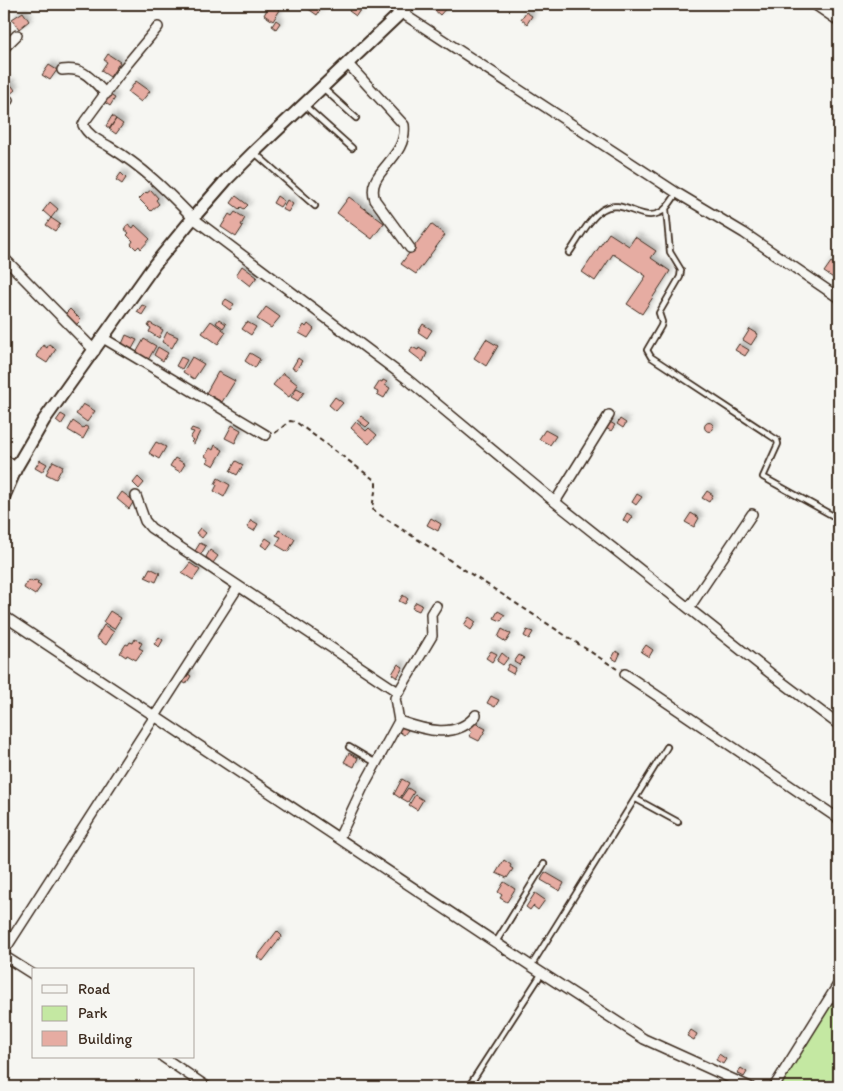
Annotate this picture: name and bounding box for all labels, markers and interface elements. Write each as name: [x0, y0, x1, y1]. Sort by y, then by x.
legend: [32, 968, 195, 1058]
text: Road: [78, 980, 111, 998]
text: Park: [78, 1004, 108, 1022]
text: Building: [78, 1030, 132, 1048]

